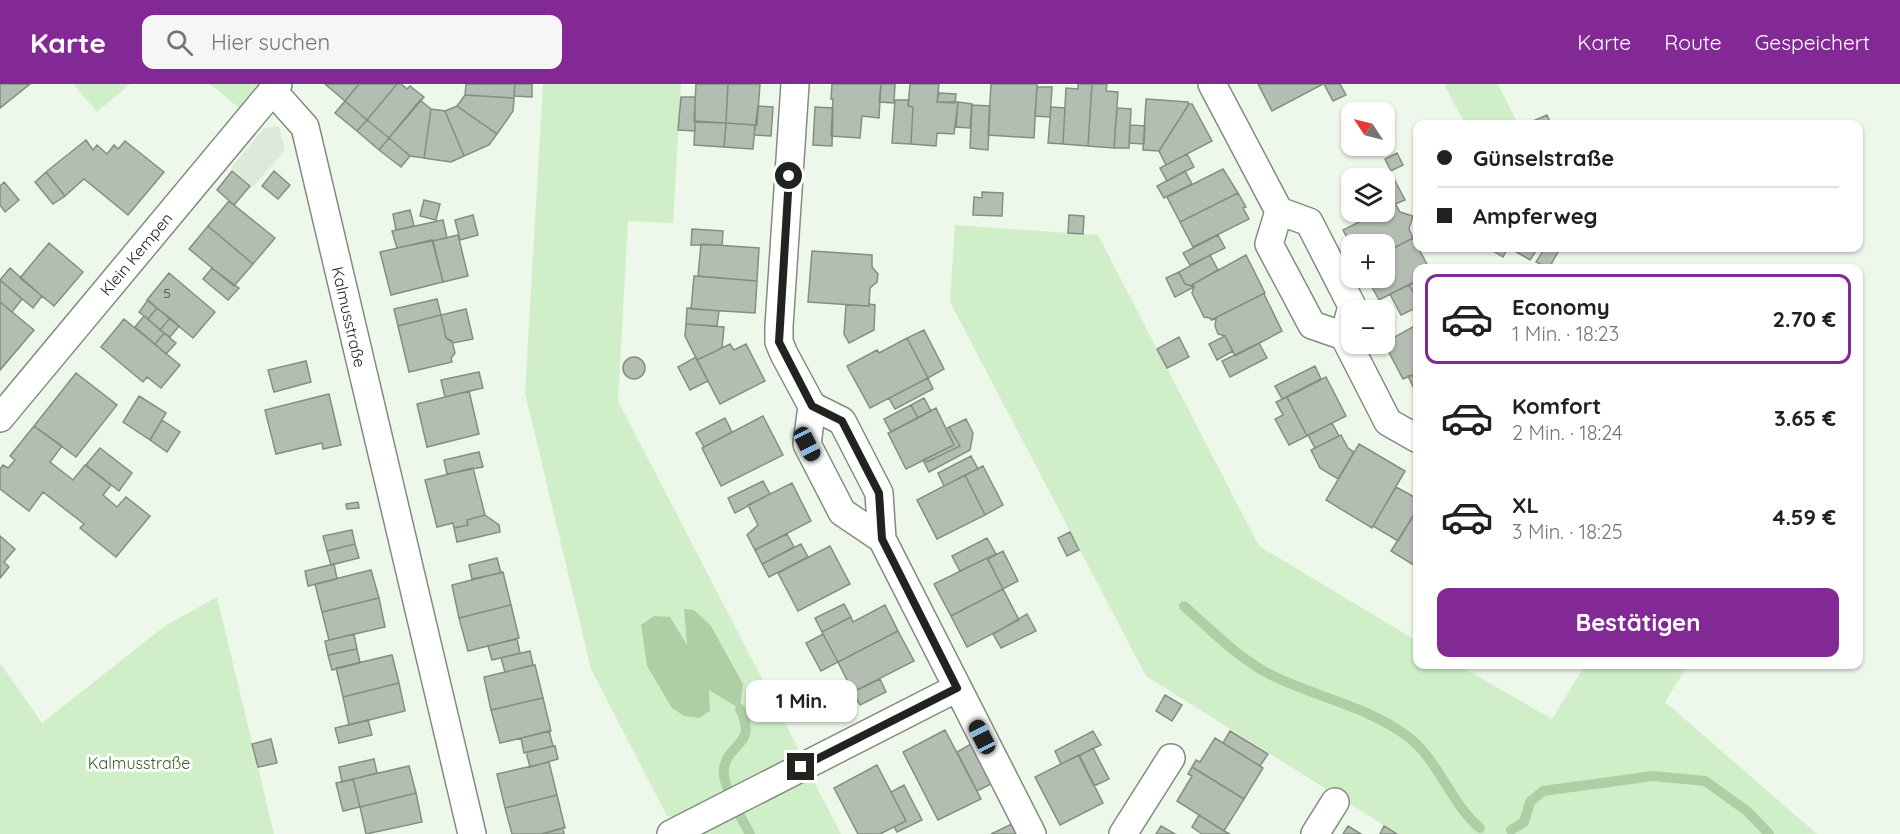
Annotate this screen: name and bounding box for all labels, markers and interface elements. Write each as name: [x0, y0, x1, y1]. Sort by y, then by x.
search box: [142, 15, 562, 69]
text: Karte: [30, 25, 106, 60]
icon: search: [163, 26, 196, 59]
text: Hier suchen: [211, 28, 330, 56]
text: Karte: [1577, 29, 1631, 55]
text: Route: [1664, 29, 1722, 55]
text: Gespeichert: [1755, 29, 1870, 55]
north arrow: [1341, 102, 1395, 156]
map controls: [1341, 102, 1395, 354]
text: Günselstraße: [1473, 144, 1614, 172]
route start: [775, 162, 802, 189]
button: layers: [1341, 168, 1395, 222]
text: Ampferweg: [1473, 202, 1598, 230]
street label: Klein Kempen: [95, 208, 177, 300]
button: +: [1341, 234, 1395, 288]
street label: Kalmusstraße: [328, 265, 370, 369]
house number: 5: [163, 284, 171, 302]
icon: car: [1440, 292, 1494, 346]
text: Economy: [1512, 293, 1610, 321]
button: −: [1341, 300, 1395, 354]
text: 2.70 €: [1772, 305, 1836, 333]
text: 1 Min. · 18:23: [1512, 321, 1619, 346]
icon: car: [1440, 391, 1494, 445]
text: Komfort: [1512, 392, 1601, 420]
text: 3.65 €: [1774, 404, 1836, 432]
text: 2 Min. · 18:24: [1512, 420, 1623, 445]
car: [791, 424, 823, 464]
icon: car: [1440, 490, 1494, 544]
text: XL: [1512, 491, 1539, 519]
text: 4.59 €: [1772, 503, 1836, 531]
text: 3 Min. · 18:25: [1512, 519, 1623, 544]
button: Bestätigen: [1437, 588, 1839, 657]
callout: 1 Min.: [746, 680, 856, 722]
text: 1 Min.: [776, 688, 827, 713]
car: [966, 717, 998, 757]
park label: Kalmusstraße: [88, 753, 190, 773]
route end: [787, 753, 814, 780]

